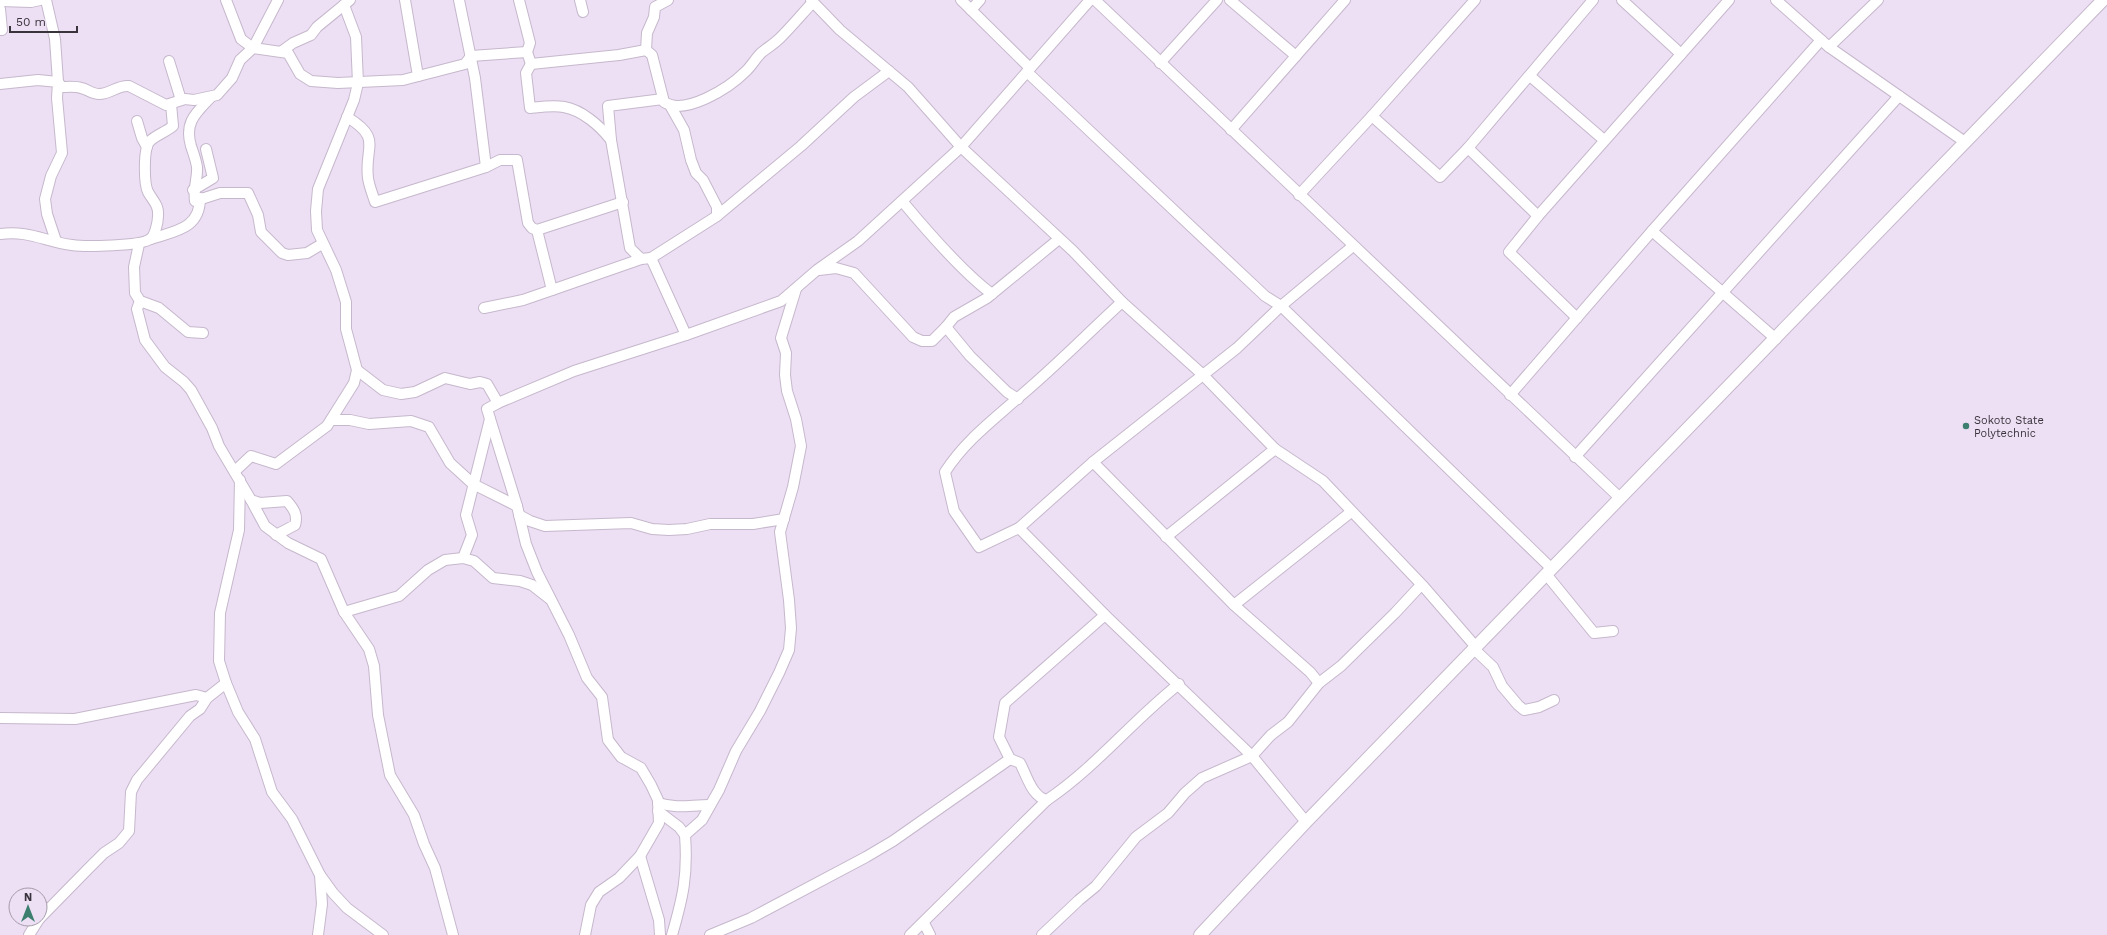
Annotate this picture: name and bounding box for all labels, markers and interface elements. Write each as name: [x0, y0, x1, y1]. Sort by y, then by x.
scale bar: [10, 8, 77, 34]
text: 50 m: [16, 15, 46, 29]
place label: Sokoto State Polytechnic: [1974, 414, 2044, 440]
marker: Sokoto State Polytechnic: [1961, 421, 1971, 431]
north arrow: [8, 887, 48, 927]
text: N: [24, 891, 32, 904]

